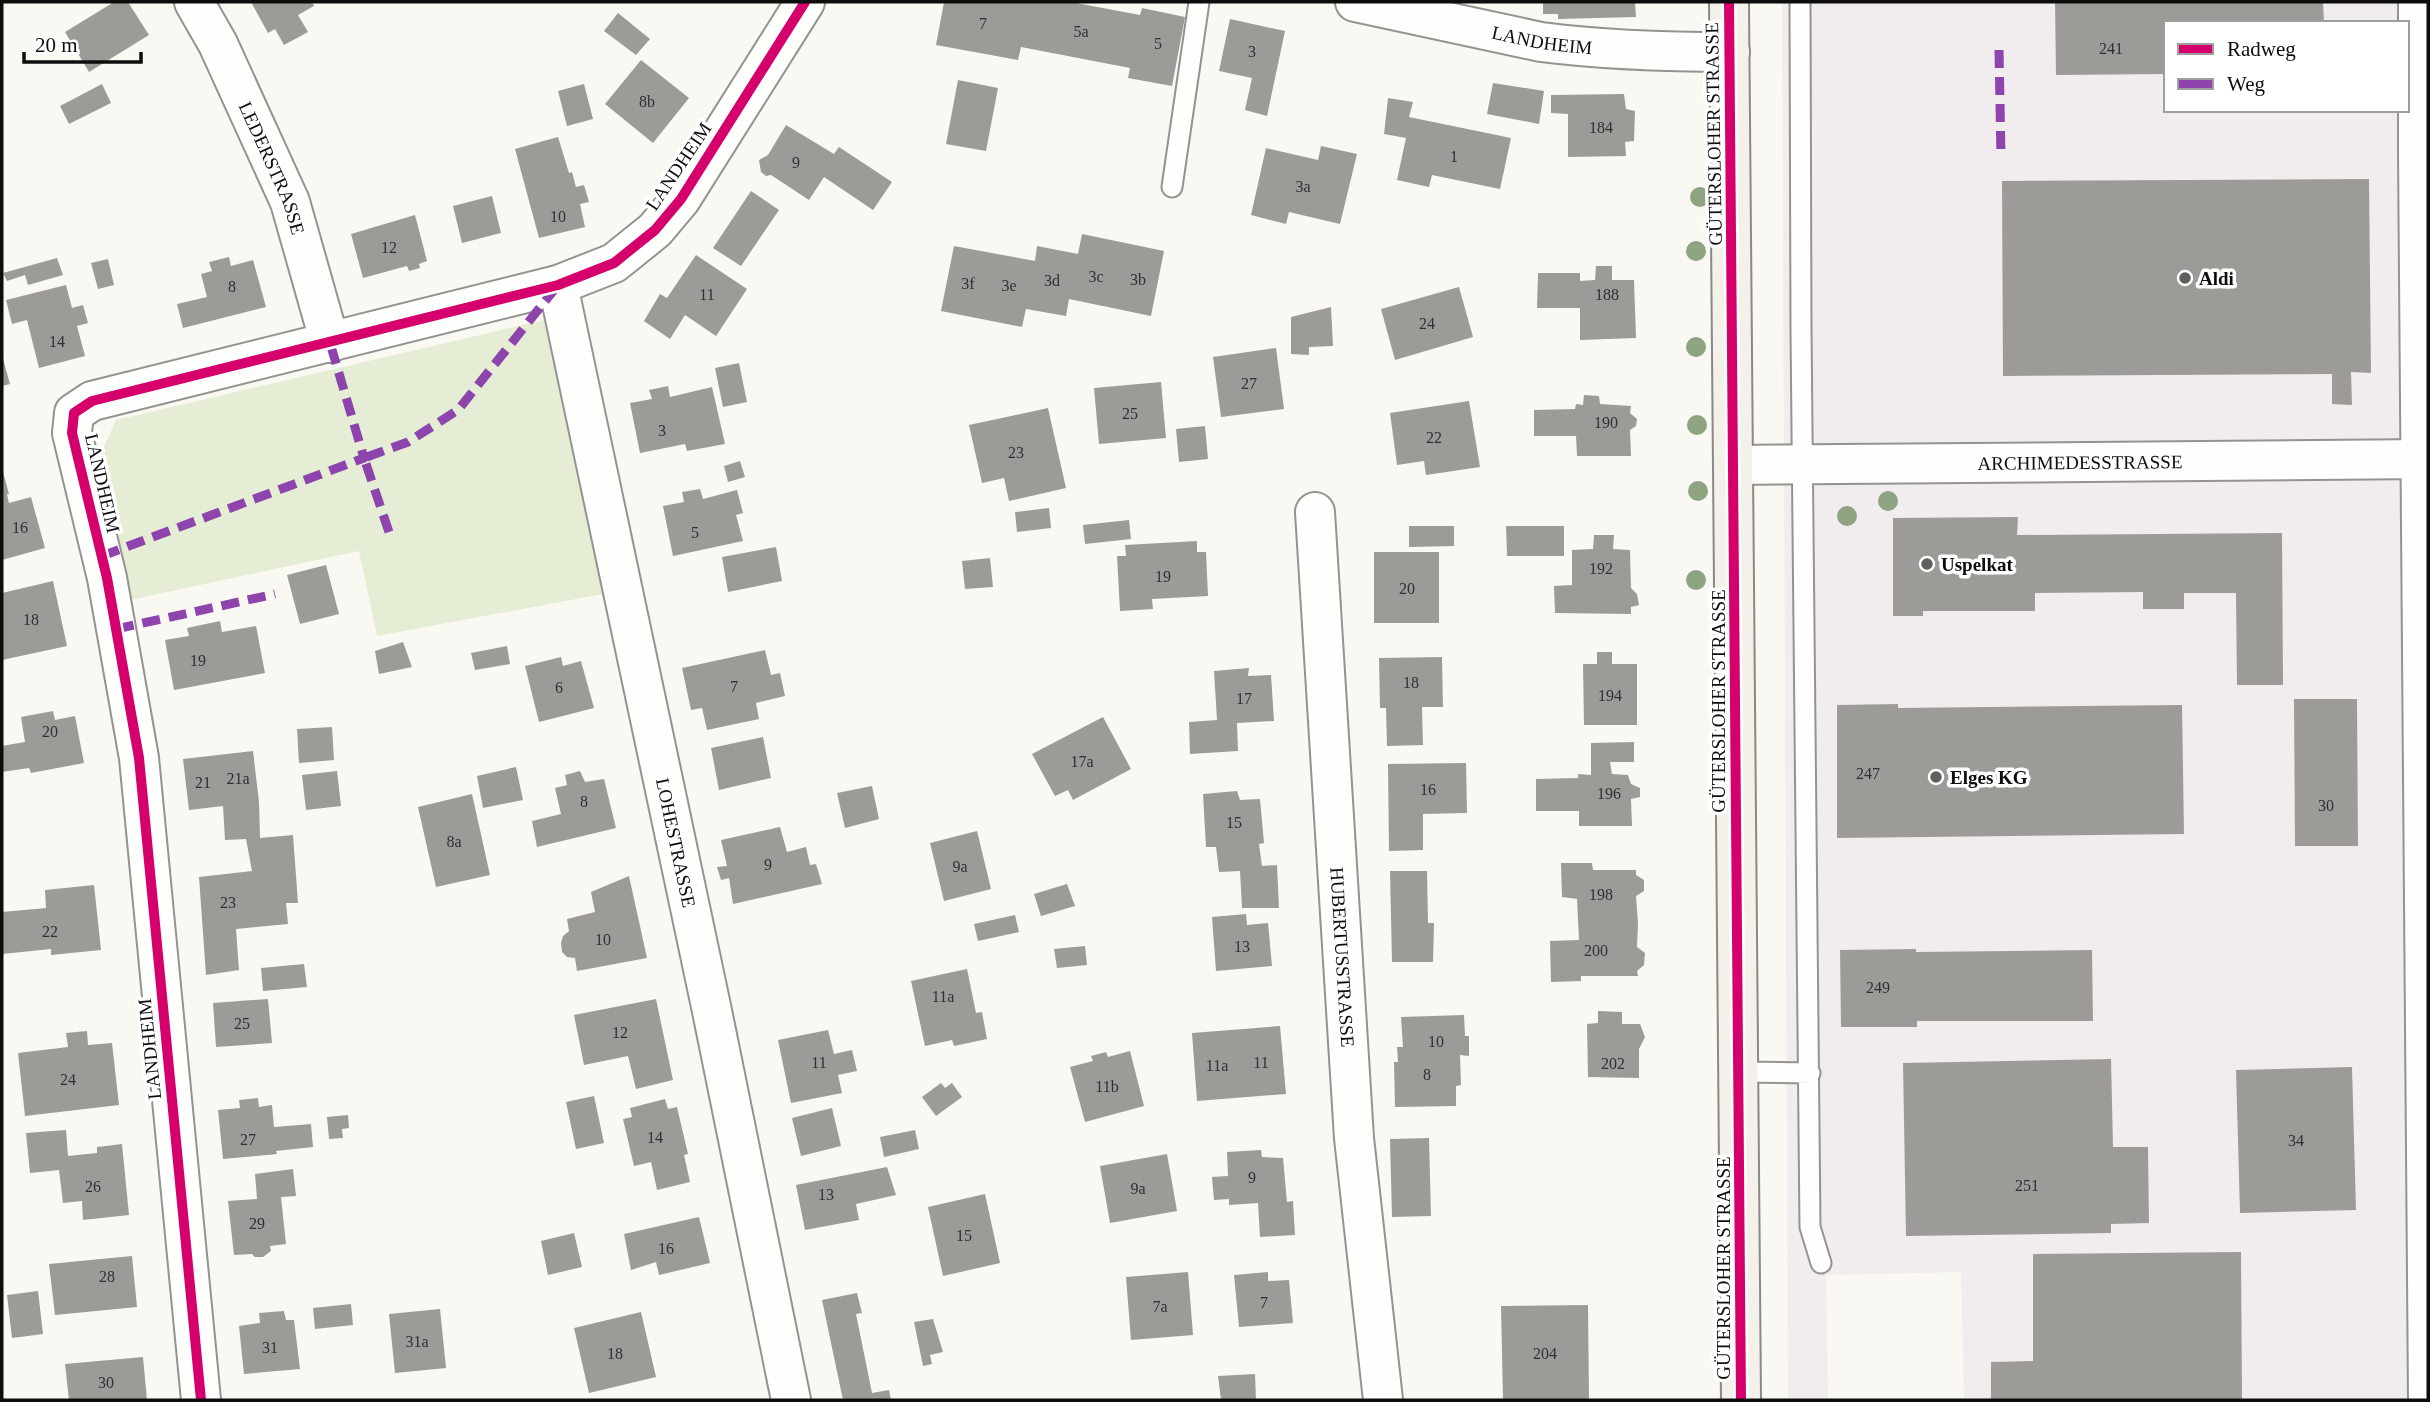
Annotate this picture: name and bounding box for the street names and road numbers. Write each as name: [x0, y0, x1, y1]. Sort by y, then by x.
street label: LANDHEIM: [1490, 22, 1593, 58]
street label: GÜTERSLOHER STRASSE: [1701, 22, 1726, 246]
street label: LEDERSTRASSE: [235, 98, 309, 237]
street label: LANDHEIM: [641, 118, 716, 214]
street label: LANDHEIM: [81, 431, 124, 535]
street label: ARCHIMEDESSTRASSE: [1977, 451, 2183, 474]
street label: GÜTERSLOHER STRASSE: [1708, 589, 1729, 813]
street label: LOHESTRASSE: [652, 776, 700, 909]
street label: HUBERTUSSTRASSE: [1326, 866, 1358, 1048]
street label: LANDHEIM: [134, 997, 165, 1100]
street label: GÜTERSLOHER STRASSE: [1713, 1156, 1734, 1380]

